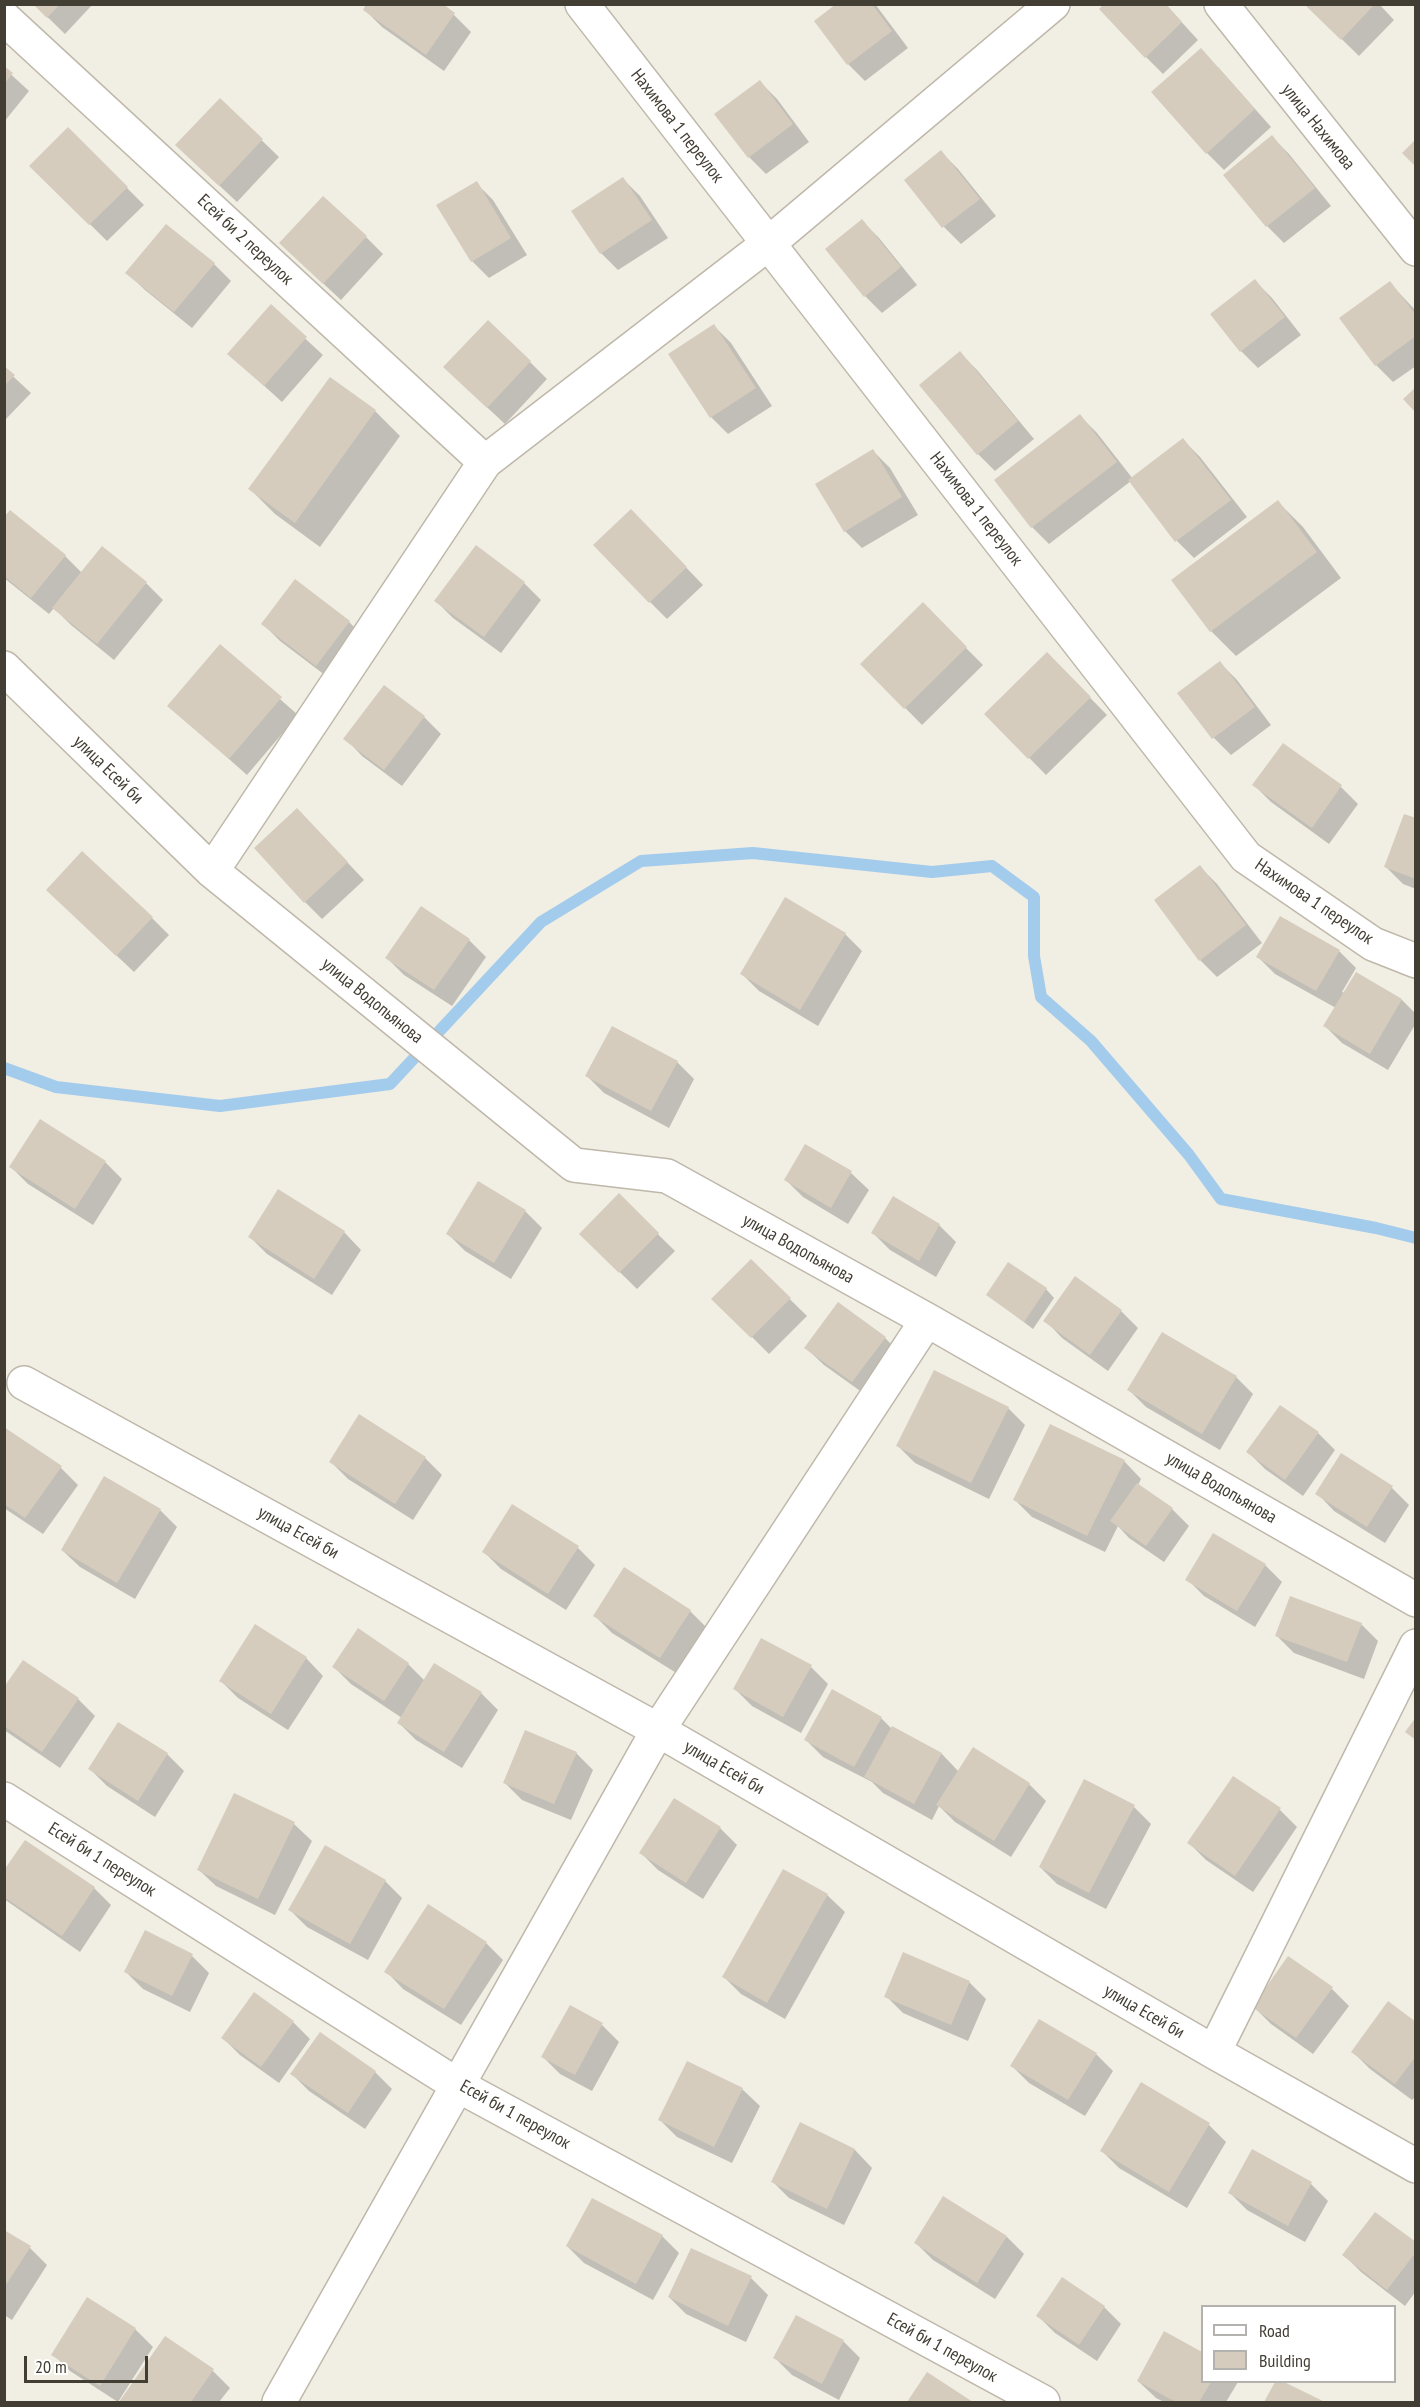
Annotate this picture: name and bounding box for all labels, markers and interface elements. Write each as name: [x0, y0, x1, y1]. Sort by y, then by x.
street label: Нахимова 1 переулок: [626, 65, 728, 187]
street label: улица Нахимова: [1277, 80, 1359, 174]
street label: Есей би 2 переулок: [193, 190, 297, 290]
street label: Нахимова 1 переулок: [925, 448, 1027, 570]
street label: улица Есей би: [68, 731, 148, 809]
street label: Нахимова 1 переулок: [1251, 854, 1377, 950]
street label: улица Водопьянова: [317, 954, 427, 1048]
street label: улица Водопьянова: [738, 1209, 858, 1289]
street label: улица Водопьянова: [1162, 1448, 1280, 1528]
street label: улица Есей би: [254, 1502, 342, 1564]
street label: улица Есей би: [680, 1736, 768, 1800]
street label: Есей би 1 переулок: [44, 1818, 160, 1902]
street label: улица Есей би: [1100, 1980, 1188, 2044]
street label: Есей би 1 переулок: [456, 2076, 574, 2154]
legend: [1201, 2305, 1396, 2383]
street label: Есей би 1 переулок: [883, 2309, 1001, 2387]
text: Road: [1259, 2319, 1290, 2342]
scale bar: [27, 2344, 152, 2382]
text: Building: [1259, 2349, 1311, 2372]
text: 20 m: [35, 2355, 67, 2378]

